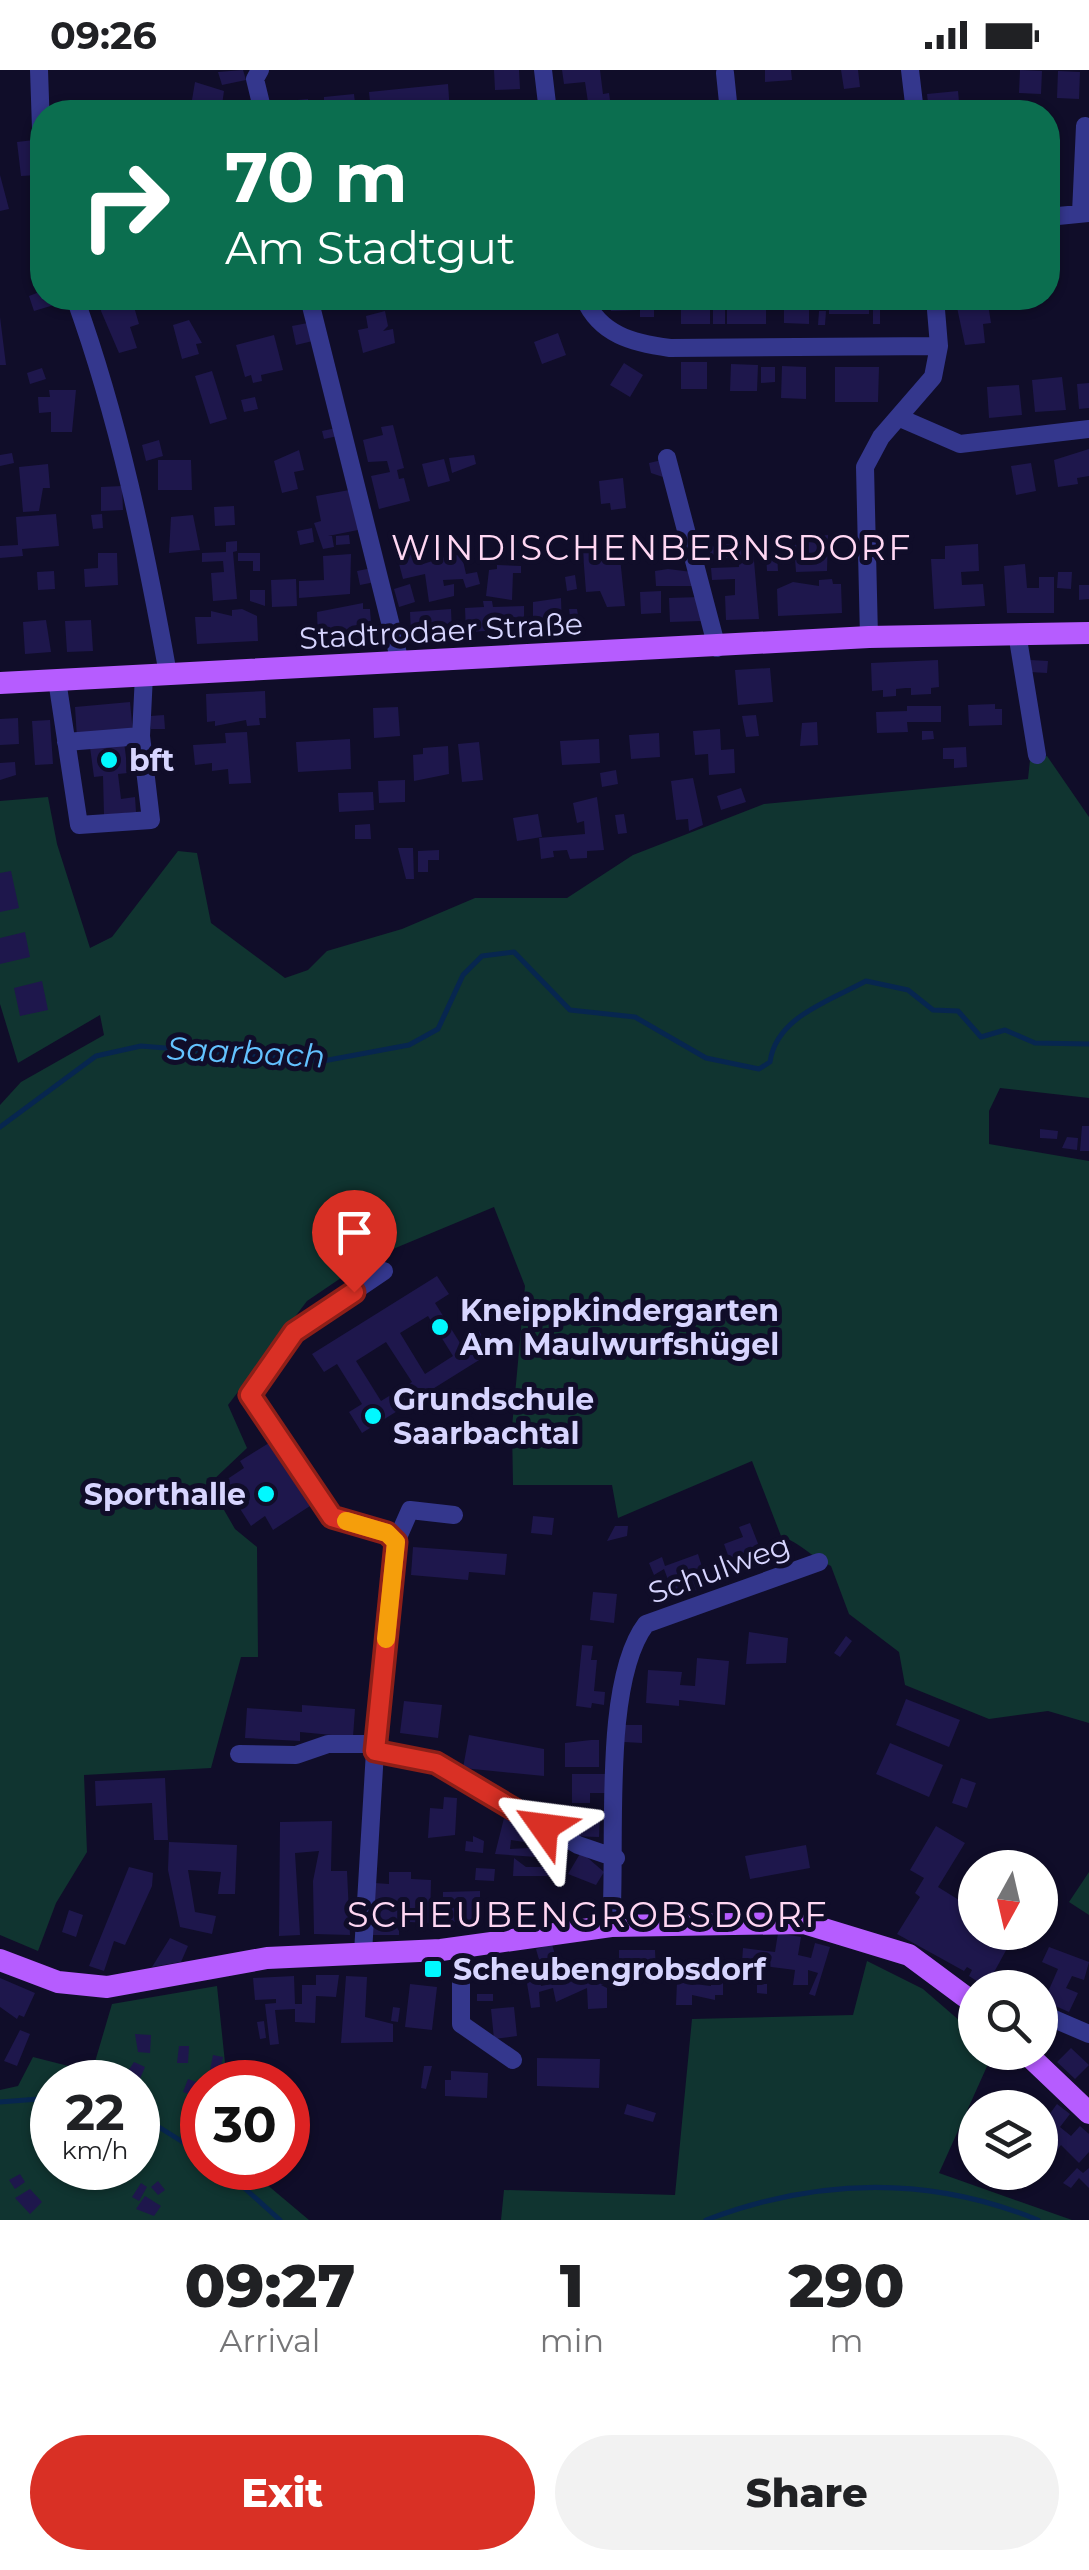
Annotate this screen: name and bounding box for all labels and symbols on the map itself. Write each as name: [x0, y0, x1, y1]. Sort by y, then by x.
district label: WINDISCHENBERNSDORF: [391, 526, 913, 569]
street label: Stadtrodaer Straße: [298, 605, 584, 657]
place label: bft: [129, 742, 174, 779]
marker: bft: [98, 749, 120, 771]
water label: Saarbach: [166, 1028, 326, 1076]
pin: [312, 1190, 397, 1293]
place label: Kneippkindergarten Am Maulwurfshügel: [459, 1292, 779, 1363]
marker: Kneippkindergarten Am Maulwurfshügel: [429, 1316, 451, 1338]
place label: Grundschule Saarbachtal: [393, 1381, 594, 1452]
marker: Grundschule Saarbachtal: [362, 1405, 384, 1427]
place label: Sporthalle: [84, 1476, 246, 1513]
marker: Sporthalle: [255, 1483, 277, 1505]
street label: Schulweg: [643, 1526, 795, 1612]
position arrow: [492, 1775, 596, 1879]
north arrow: [958, 1850, 1058, 1950]
district label: SCHEUBENGROBSDORF: [347, 1893, 829, 1936]
place label: Scheubengrobsdorf: [453, 1951, 767, 1988]
marker: Scheubengrobsdorf: [422, 1958, 444, 1980]
speed limit sign: 30: [180, 2060, 310, 2190]

